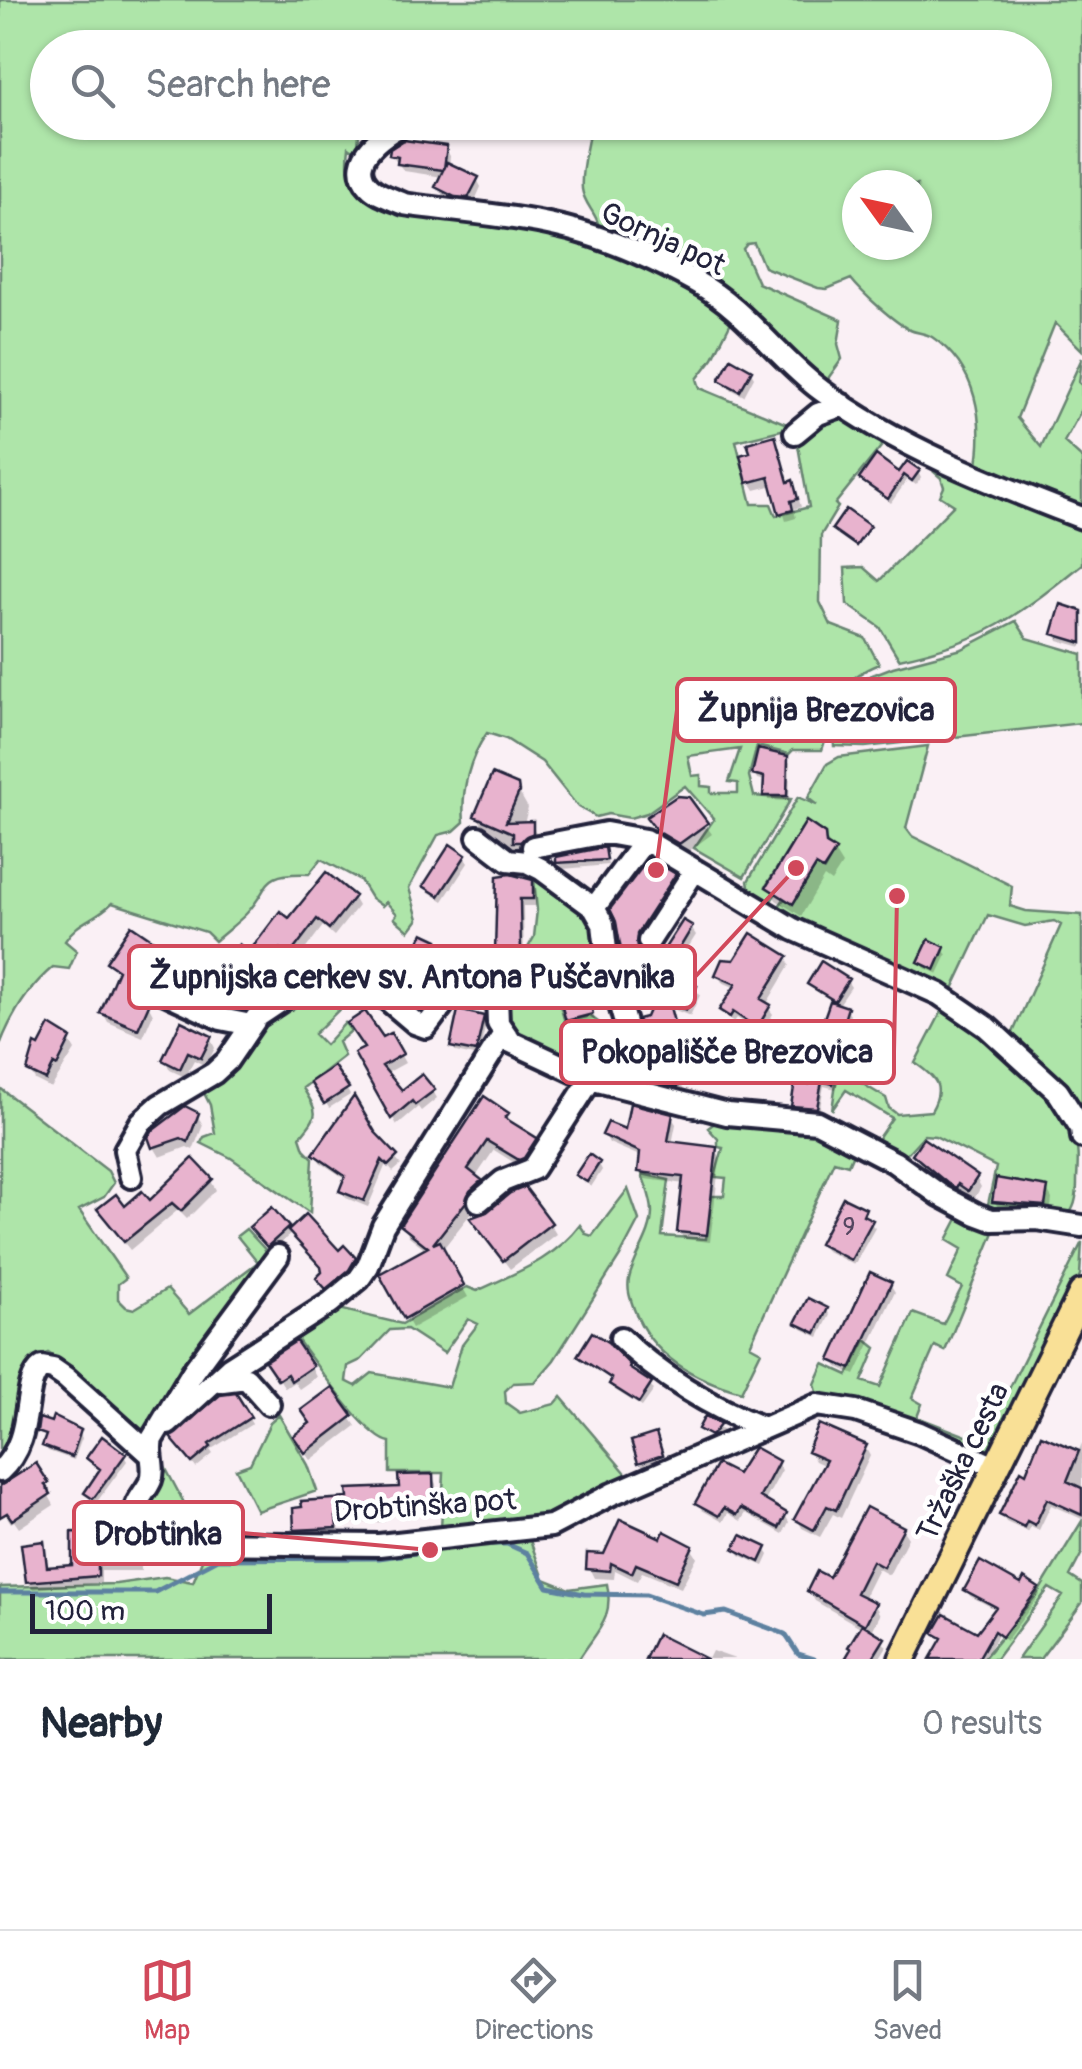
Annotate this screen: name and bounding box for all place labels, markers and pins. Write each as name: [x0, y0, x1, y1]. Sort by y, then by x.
callout: Župnija Brezovica: [677, 679, 955, 741]
callout: Župnijska cerkev sv. Antona Puščavnika: [129, 946, 695, 1008]
callout: Pokopališče Brezovica: [561, 1021, 894, 1083]
callout: Drobtinka: [74, 1502, 243, 1564]

